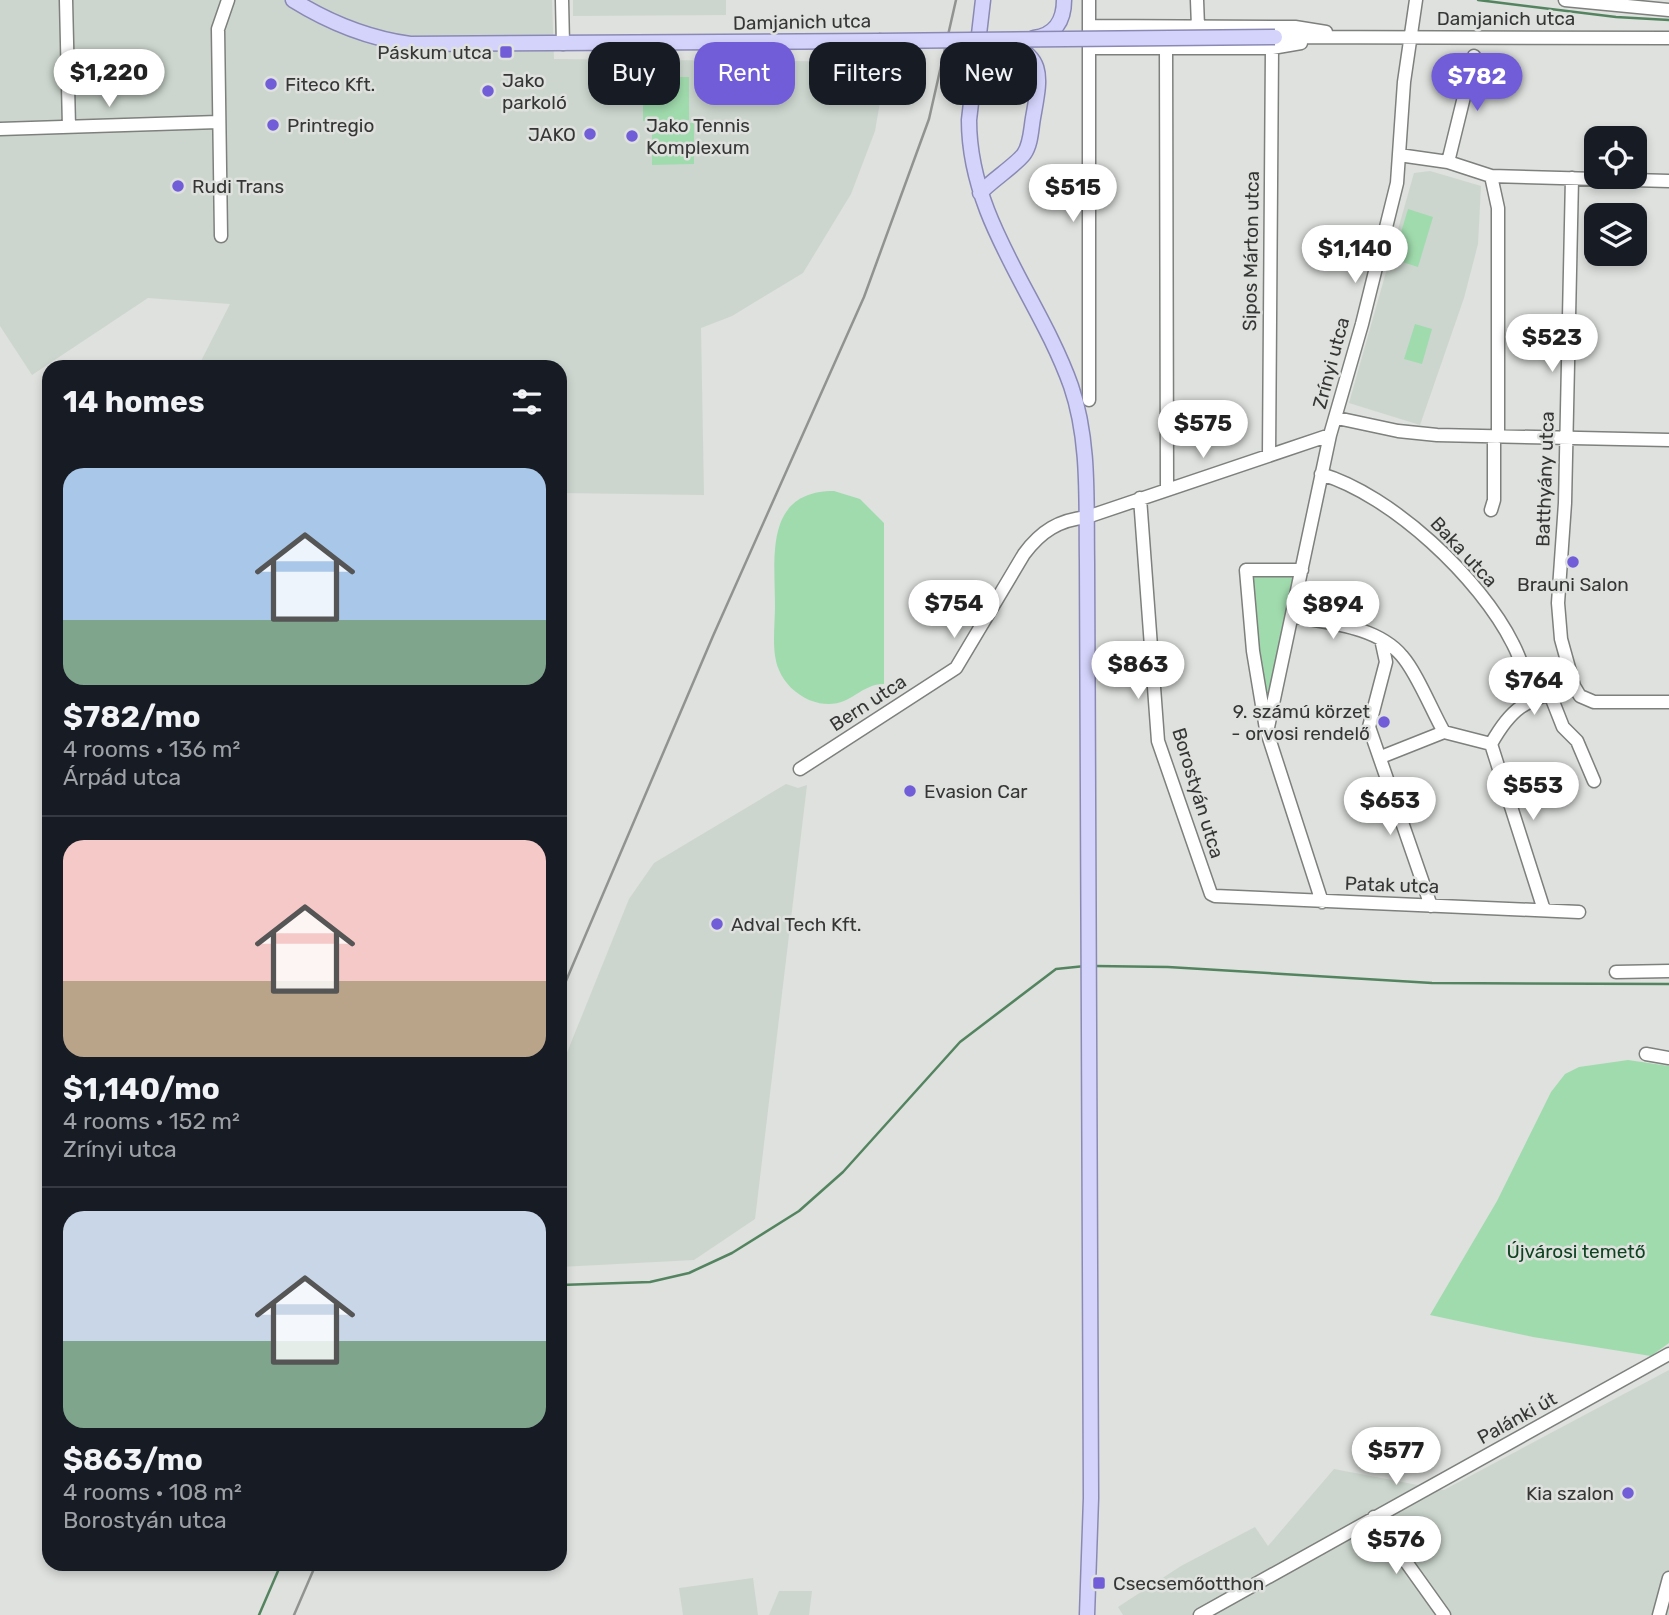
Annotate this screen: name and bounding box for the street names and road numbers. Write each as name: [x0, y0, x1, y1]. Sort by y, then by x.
street label: Damjanich utca: [1437, 7, 1575, 30]
street label: Damjanich utca: [733, 9, 871, 35]
street label: Sipos Márton utca: [1238, 171, 1264, 331]
street label: Zrínyi utca: [1308, 315, 1354, 411]
street label: Batthyány utca: [1531, 411, 1559, 547]
street label: Baka utca: [1426, 512, 1502, 592]
street label: Bern utca: [825, 670, 911, 736]
street label: Borostyán utca: [1167, 725, 1229, 861]
street label: Patak utca: [1344, 872, 1440, 898]
street label: Palánki út: [1473, 1387, 1561, 1449]

